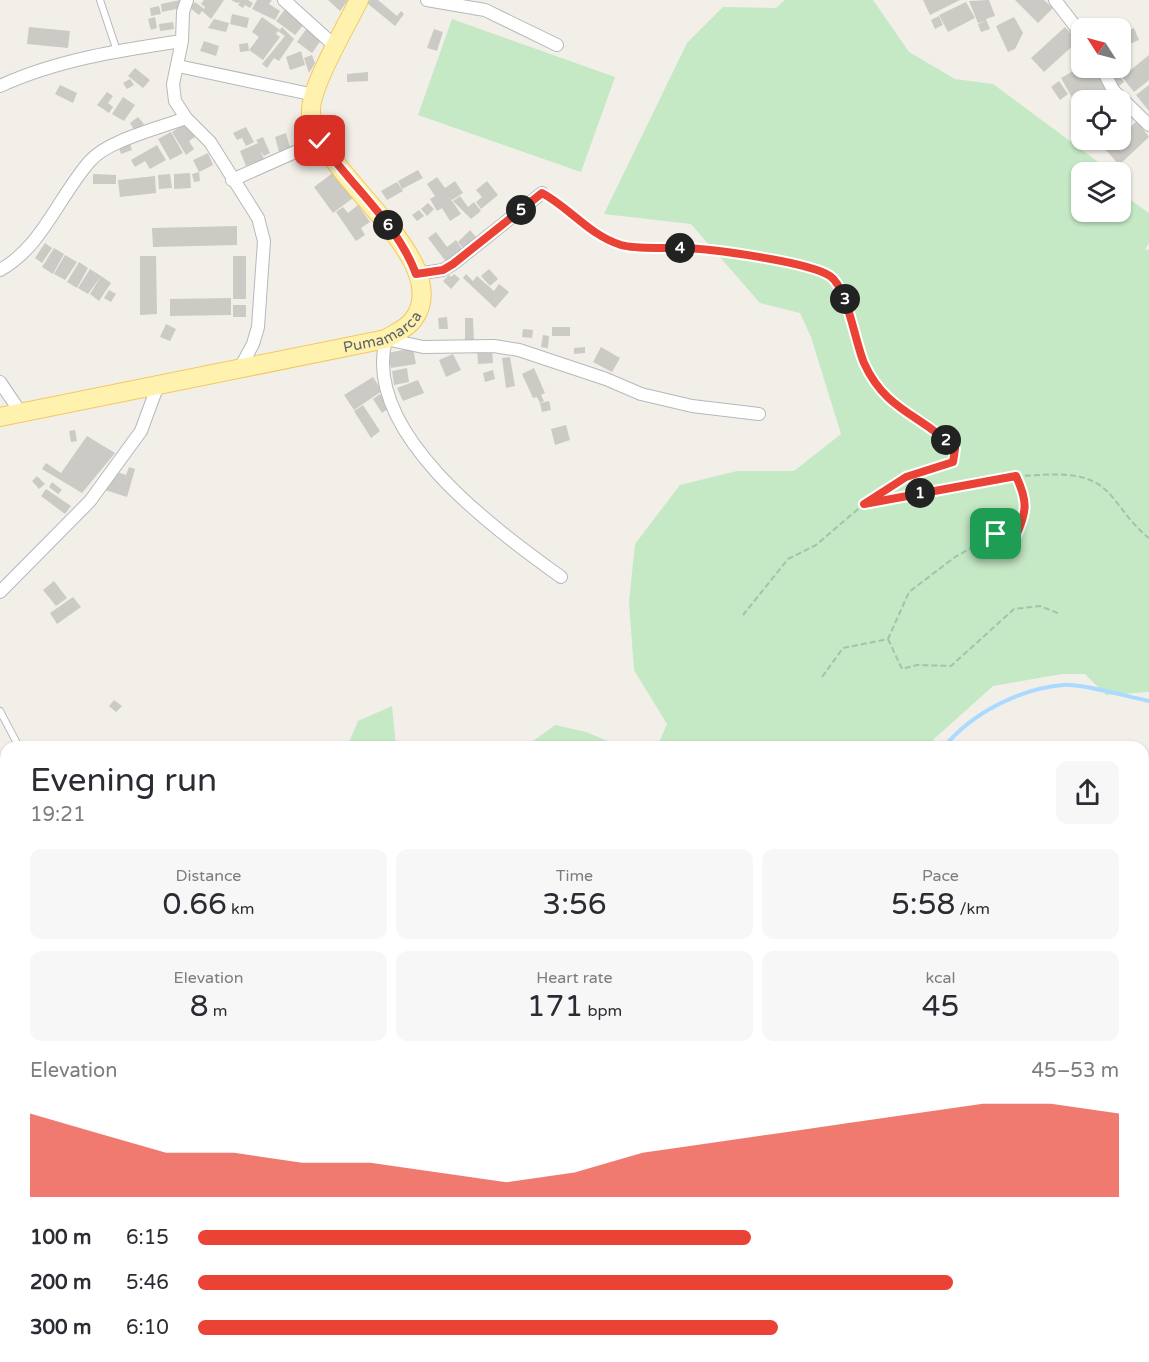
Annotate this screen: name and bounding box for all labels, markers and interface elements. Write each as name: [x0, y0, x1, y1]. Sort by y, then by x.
north arrow: [1071, 18, 1131, 78]
map controls: [1071, 18, 1131, 222]
button: locate: [1071, 90, 1131, 150]
pin: [294, 115, 345, 166]
icon: check: [303, 124, 336, 157]
button: layers: [1071, 162, 1131, 222]
pin: 5: [506, 195, 536, 225]
text: 5: [516, 200, 526, 220]
pin: 6: [373, 210, 403, 240]
text: 6: [383, 215, 393, 235]
pin: 4: [665, 233, 695, 263]
text: 4: [675, 238, 685, 258]
pin: 3: [830, 284, 860, 314]
text: 3: [840, 289, 850, 309]
street label: Pumamarca: [342, 308, 425, 356]
pin: 2: [931, 425, 961, 455]
text: 2: [941, 430, 951, 450]
pin: 1: [905, 478, 935, 508]
text: 1: [915, 483, 925, 503]
pin: [970, 508, 1021, 559]
icon: arrive: [979, 517, 1012, 550]
text: Evening run: [30, 761, 217, 800]
button: share: [1056, 761, 1119, 824]
text: 19:21: [30, 803, 85, 827]
text: Distance: [176, 866, 241, 886]
text: Time: [556, 866, 593, 886]
text: Pace: [922, 866, 959, 886]
text: 0.66: [163, 886, 227, 923]
text: 3:56: [542, 886, 607, 923]
text: 5:58: [891, 886, 955, 923]
text: km: [227, 899, 254, 919]
text: /km: [955, 899, 990, 919]
text: Elevation: [174, 968, 243, 988]
text: Heart rate: [536, 968, 613, 988]
text: kcal: [925, 968, 956, 988]
text: 8: [190, 988, 208, 1025]
text: 171: [527, 988, 583, 1025]
text: 45: [922, 988, 959, 1025]
text: m: [208, 1001, 227, 1021]
text: bpm: [583, 1001, 622, 1021]
text: Elevation: [30, 1059, 117, 1083]
text: 45–53 m: [1032, 1059, 1119, 1083]
text: 100 m: [30, 1226, 91, 1250]
text: 6:15: [126, 1226, 169, 1250]
text: 200 m: [30, 1271, 91, 1295]
text: 5:46: [126, 1271, 169, 1295]
text: 300 m: [30, 1316, 91, 1340]
text: 6:10: [126, 1316, 169, 1340]

